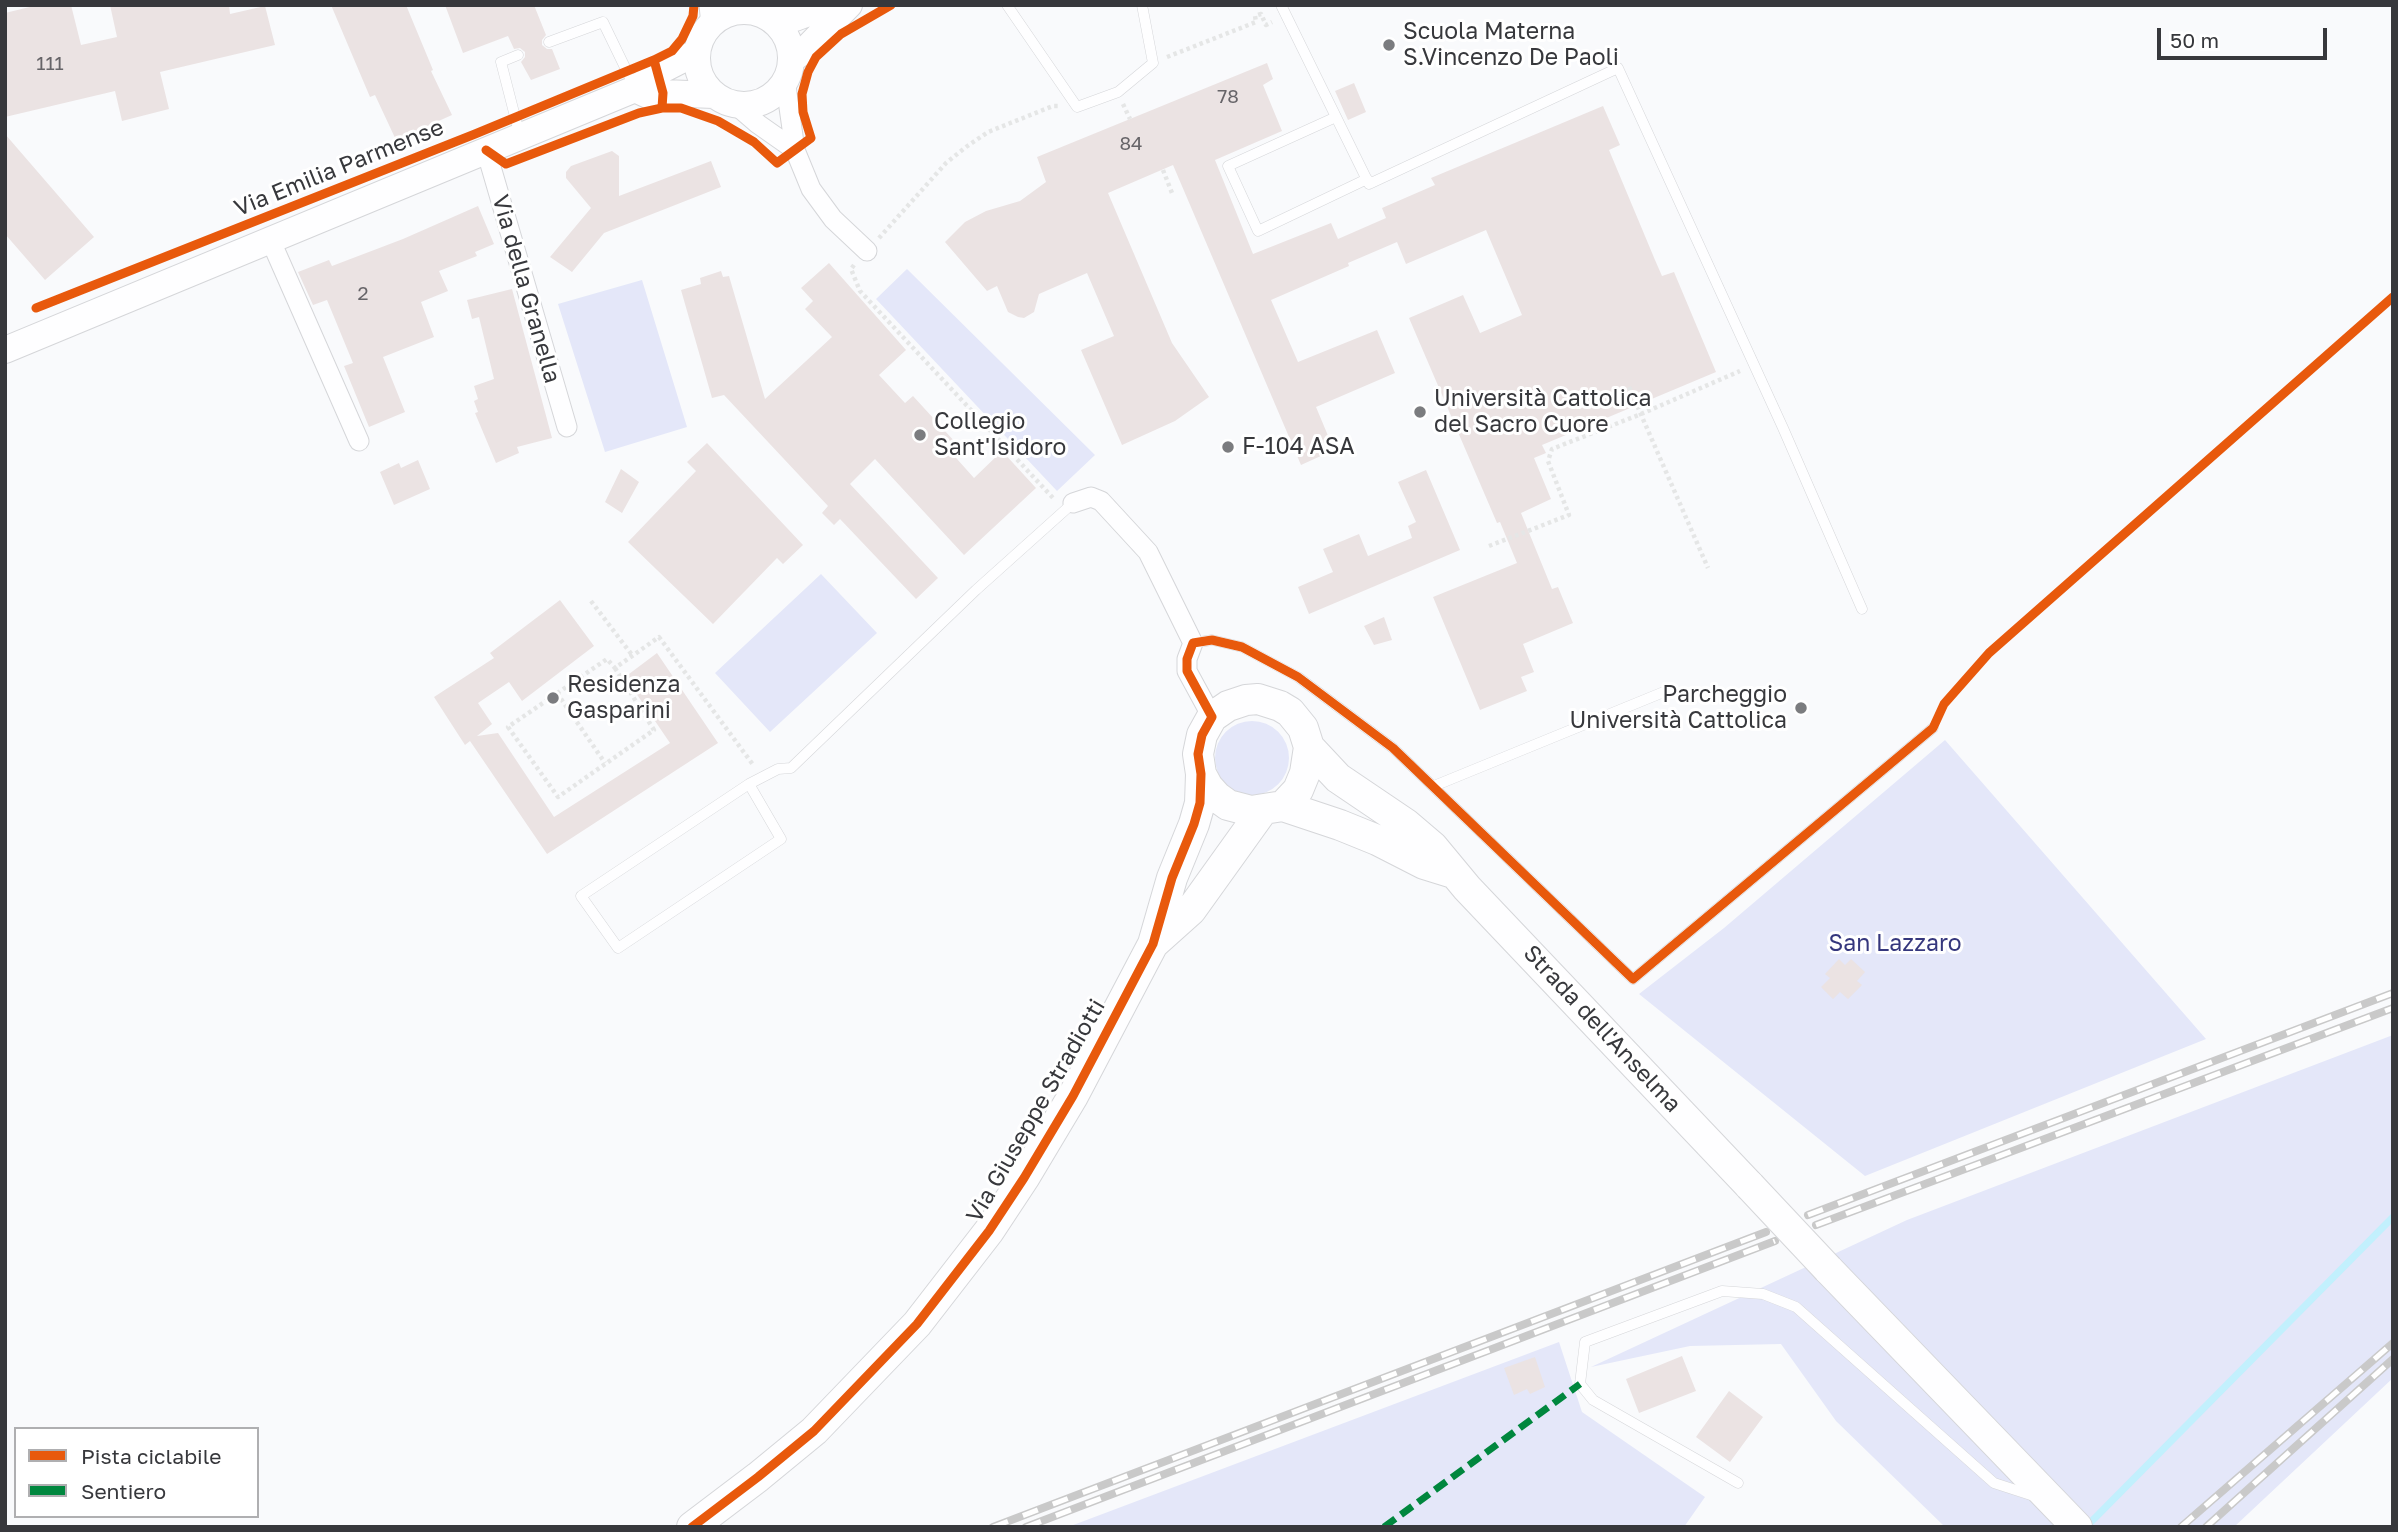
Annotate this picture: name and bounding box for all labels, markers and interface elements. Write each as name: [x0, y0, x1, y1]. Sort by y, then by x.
scale bar: [2160, 14, 2330, 58]
place label: Scuola Materna S.Vincenzo De Paoli: [1403, 18, 1619, 72]
text: 50 m: [2170, 27, 2219, 53]
marker: Scuola Materna S.Vincenzo De Paoli: [1381, 37, 1397, 53]
house number: 111: [36, 53, 64, 75]
house number: 78: [1217, 86, 1239, 108]
street label: Via Emilia Parmense: [230, 113, 448, 223]
house number: 84: [1119, 133, 1143, 155]
street label: Via della Granella: [486, 192, 566, 386]
house number: 2: [357, 283, 369, 305]
place label: Università Cattolica del Sacro Cuore: [1434, 385, 1652, 439]
marker: Università Cattolica del Sacro Cuore: [1412, 404, 1428, 420]
place label: Collegio Sant'Isidoro: [934, 408, 1066, 462]
marker: Collegio Sant'Isidoro: [912, 427, 928, 443]
place label: F-104 ASA: [1242, 433, 1355, 461]
marker: F-104 ASA: [1220, 439, 1236, 455]
place label: Residenza Gasparini: [567, 671, 680, 725]
place label: Parcheggio Università Cattolica: [1569, 681, 1787, 735]
marker: Residenza Gasparini: [545, 690, 561, 706]
marker: Parcheggio Università Cattolica: [1793, 700, 1809, 716]
park label: San Lazzaro: [1828, 930, 1962, 958]
street label: Strada dell'Anselma: [1517, 940, 1687, 1118]
street label: Via Giuseppe Stradiotti: [961, 994, 1111, 1228]
legend: [14, 1427, 259, 1518]
text: Pista ciclabile: [81, 1443, 221, 1469]
text: Sentiero: [81, 1478, 166, 1504]

